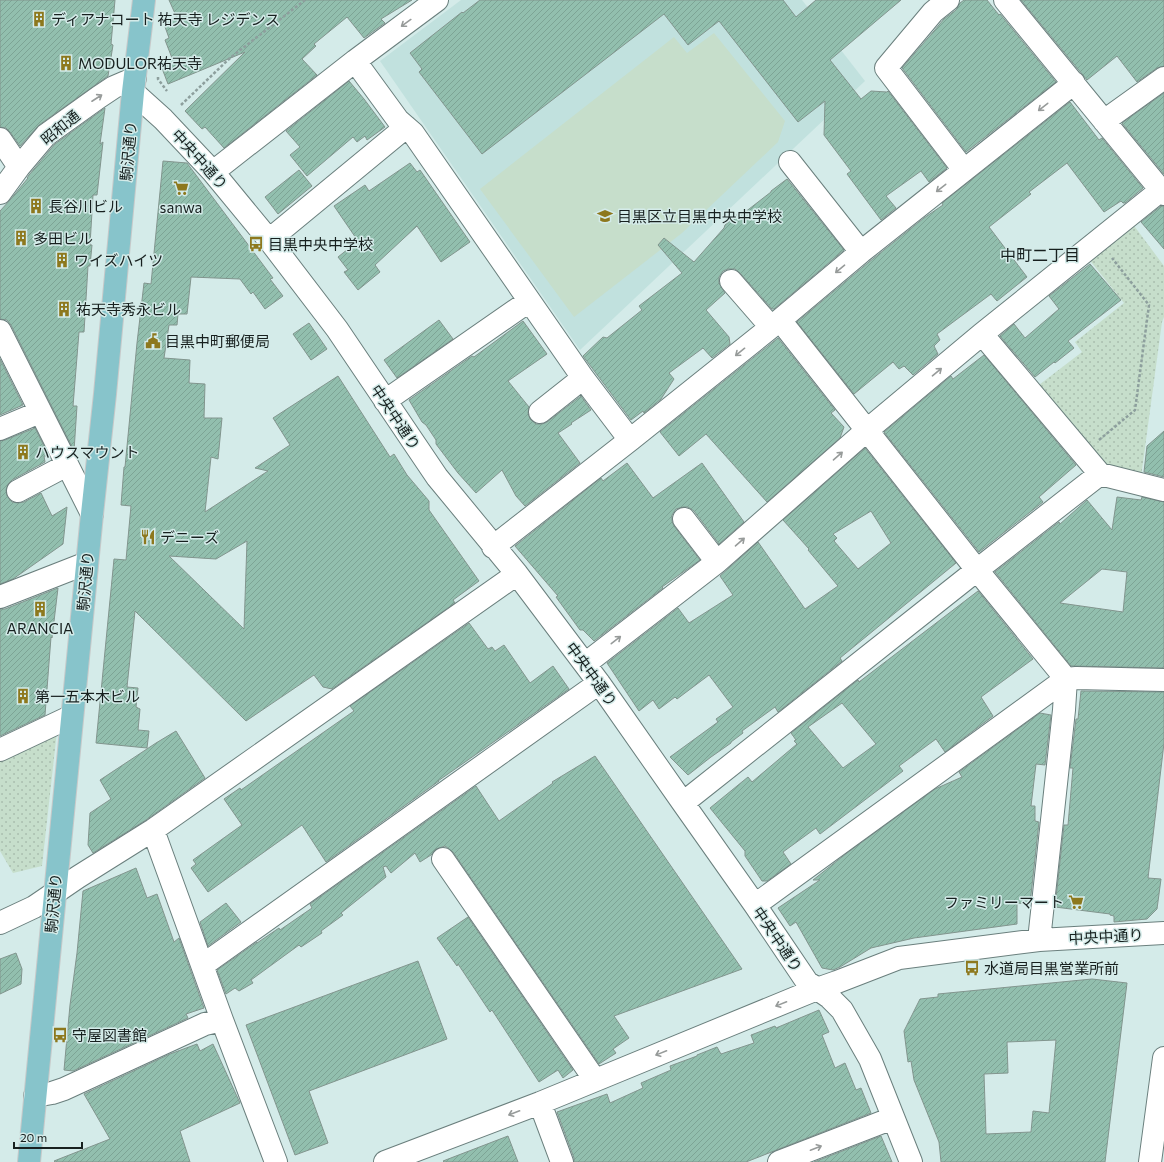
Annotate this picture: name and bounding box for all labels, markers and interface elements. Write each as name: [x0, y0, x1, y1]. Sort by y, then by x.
building icon: ディアナコート 祐天寺 レジデンス: [30, 10, 48, 28]
place label: ディアナコート 祐天寺 レジデンス: [51, 10, 280, 28]
one-way arrow: [401, 19, 412, 27]
building icon: MODULOR祐天寺: [57, 54, 75, 72]
place label: MODULOR祐天寺: [78, 54, 202, 72]
one-way arrow: [91, 94, 102, 102]
one-way arrow: [1038, 103, 1049, 111]
street label: 昭和通: [37, 106, 83, 148]
street label: 駒沢通り: [116, 120, 140, 182]
street label: 中央中通り: [168, 125, 232, 193]
supermarket icon: sanwa: [172, 179, 190, 197]
one-way arrow: [936, 183, 947, 192]
building icon: 長谷川ビル: [27, 197, 45, 215]
place label: 長谷川ビル: [48, 197, 123, 215]
place label: sanwa: [160, 198, 202, 216]
school or university icon: 目黒区立目黒中央中学校: [596, 207, 614, 225]
place label: 目黒区立目黒中央中学校: [617, 207, 782, 225]
building icon: 多田ビル: [12, 229, 30, 247]
place label: 多田ビル: [33, 229, 93, 247]
bus stop icon: 目黒中央中学校: [247, 235, 265, 253]
place label: 目黒中央中学校: [268, 235, 373, 253]
district label: 中町二丁目: [1000, 245, 1080, 264]
building icon: ワイズハイツ: [53, 251, 71, 269]
place label: ワイズハイツ: [74, 251, 163, 269]
one-way arrow: [835, 265, 845, 274]
building icon: 祐天寺秀永ビル: [55, 300, 73, 318]
place label: 祐天寺秀永ビル: [76, 300, 181, 318]
public building icon: 目黒中町郵便局: [144, 332, 162, 350]
place label: 目黒中町郵便局: [165, 332, 270, 350]
one-way arrow: [734, 347, 745, 356]
one-way arrow: [931, 368, 942, 377]
street label: 中央中通り: [368, 381, 424, 453]
building icon: ハウスマウント: [14, 443, 32, 461]
place label: ハウスマウント: [35, 443, 140, 461]
one-way arrow: [832, 452, 842, 461]
restaurant icon: デニーズ: [139, 528, 157, 546]
place label: デニーズ: [160, 528, 219, 546]
one-way arrow: [735, 537, 745, 546]
street label: 駒沢通り: [73, 550, 97, 612]
building icon: ARANCIA: [31, 600, 49, 618]
place label: ARANCIA: [7, 619, 73, 637]
one-way arrow: [611, 636, 622, 644]
street label: 中央中通り: [563, 638, 621, 710]
building icon: 第一五本木ビル: [14, 687, 32, 705]
place label: 第一五本木ビル: [35, 687, 140, 705]
street label: 駒沢通り: [41, 872, 65, 934]
place label: ファミリーマート: [944, 893, 1064, 911]
supermarket icon: ファミリーマート: [1067, 893, 1085, 911]
street label: 中央中通り: [750, 903, 806, 975]
street label: 中央中通り: [1068, 925, 1144, 947]
bus stop icon: 水道局目黒営業所前: [963, 959, 981, 977]
place label: 水道局目黒営業所前: [984, 959, 1119, 977]
one-way arrow: [775, 1000, 787, 1008]
bus stop icon: 守屋図書館: [51, 1026, 69, 1044]
place label: 守屋図書館: [72, 1026, 147, 1044]
one-way arrow: [655, 1050, 667, 1057]
one-way arrow: [509, 1109, 521, 1117]
scale bar: [14, 1124, 82, 1150]
text: 20 m: [20, 1130, 47, 1144]
one-way arrow: [809, 1143, 821, 1151]

